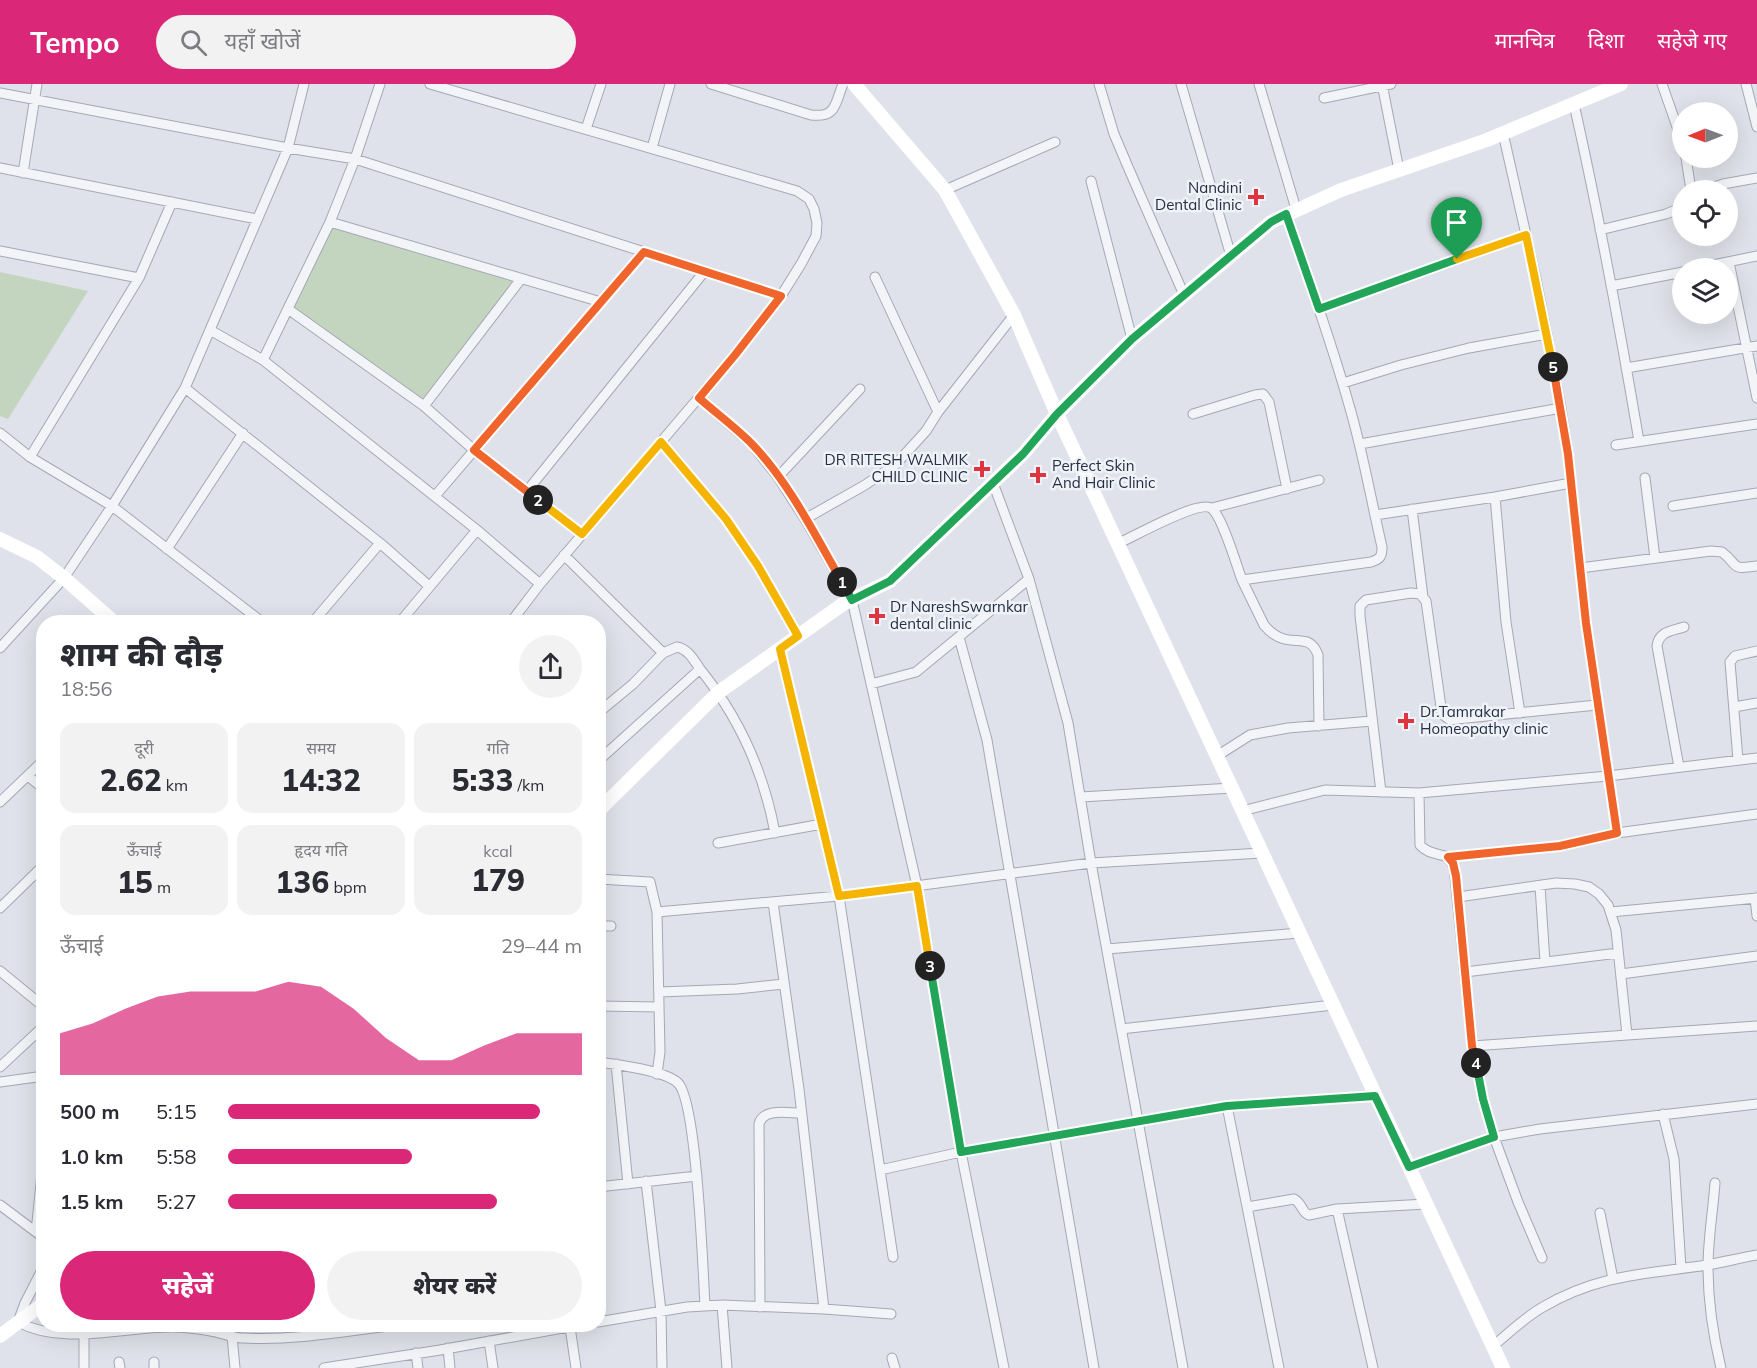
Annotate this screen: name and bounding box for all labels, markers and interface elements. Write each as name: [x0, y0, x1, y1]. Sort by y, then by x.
search box: [156, 15, 576, 69]
text: Tempo: [30, 25, 120, 60]
icon: search: [177, 26, 210, 59]
text: यहाँ खोजें: [225, 27, 301, 55]
text: मानचित्र: [1495, 27, 1555, 53]
text: दिशा: [1588, 27, 1624, 53]
text: सहेजे गए: [1657, 27, 1727, 53]
north arrow: [1672, 102, 1738, 168]
map controls: [1672, 102, 1738, 324]
place label: Nandini Dental Clinic: [1155, 178, 1242, 214]
button: locate: [1672, 180, 1738, 246]
marker: Nandini Dental Clinic: [1247, 188, 1265, 206]
pin: [1431, 197, 1482, 259]
icon: arrive: [1440, 206, 1473, 239]
button: layers: [1672, 258, 1738, 324]
pin: 5: [1538, 352, 1568, 382]
text: 5: [1548, 357, 1558, 377]
place label: DR RITESH WALMIK CHILD CLINIC: [824, 450, 968, 486]
place label: Perfect Skin And Hair Clinic: [1052, 456, 1155, 492]
marker: DR RITESH WALMIK CHILD CLINIC: [973, 460, 991, 478]
marker: Perfect Skin And Hair Clinic: [1029, 466, 1047, 484]
pin: 2: [523, 485, 553, 515]
text: 2: [533, 490, 543, 510]
pin: 1: [827, 567, 857, 597]
text: 1: [837, 572, 847, 592]
place label: Dr NareshSwarnkar dental clinic: [890, 597, 1029, 633]
marker: Dr NareshSwarnkar dental clinic: [868, 607, 886, 625]
text: शाम की दौड़: [60, 633, 223, 674]
button: share: [519, 635, 582, 698]
text: 18:56: [60, 676, 113, 701]
place label: Dr.Tamrakar Homeopathy clinic: [1420, 702, 1548, 738]
marker: Dr.Tamrakar Homeopathy clinic: [1397, 712, 1415, 730]
text: दूरी: [134, 738, 154, 758]
text: समय: [306, 738, 336, 758]
text: गति: [487, 738, 509, 758]
text: 2.62: [100, 761, 162, 799]
text: 14:32: [281, 761, 361, 799]
text: 5:33: [452, 761, 513, 799]
text: km: [162, 775, 188, 795]
text: /km: [513, 775, 544, 795]
text: ऊँचाई: [127, 840, 161, 860]
text: हृदय गति: [294, 840, 348, 860]
text: kcal: [483, 841, 513, 861]
text: 179: [471, 861, 525, 899]
text: 15: [117, 863, 153, 901]
text: 136: [275, 863, 329, 901]
text: m: [153, 877, 171, 897]
text: bpm: [329, 877, 367, 897]
text: ऊँचाई: [60, 933, 103, 958]
text: 29–44 m: [501, 933, 582, 958]
pin: 3: [915, 951, 945, 981]
text: 3: [925, 956, 935, 976]
pin: 4: [1461, 1048, 1491, 1078]
text: 4: [1471, 1053, 1481, 1073]
text: 500 m: [60, 1099, 119, 1124]
text: 5:15: [156, 1099, 197, 1124]
text: 1.0 km: [60, 1144, 123, 1169]
text: 5:58: [156, 1144, 197, 1169]
text: 1.5 km: [60, 1189, 123, 1214]
text: 5:27: [156, 1189, 197, 1214]
button: सहेजें: [60, 1251, 315, 1320]
button: शेयर करें: [327, 1251, 582, 1320]

